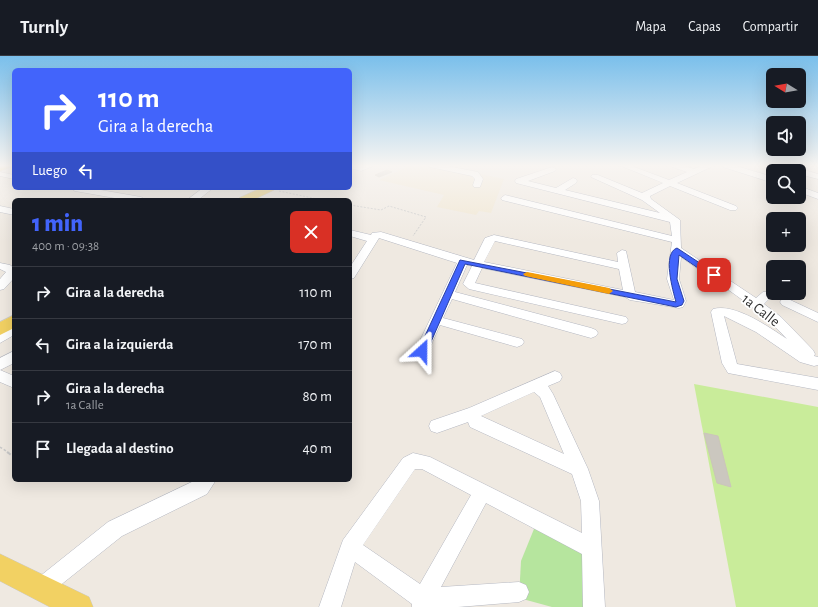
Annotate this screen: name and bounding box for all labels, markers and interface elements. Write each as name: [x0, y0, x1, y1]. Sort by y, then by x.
text: Turnly: [20, 18, 68, 37]
text: Mapa: [635, 20, 666, 34]
text: Capas: [688, 20, 721, 34]
text: Compartir: [743, 20, 798, 34]
north arrow: [766, 68, 806, 108]
map controls: [766, 68, 806, 300]
icon: right: [32, 84, 84, 136]
text: 110 m: [98, 85, 160, 113]
button: sound: [766, 116, 806, 156]
text: Gira a la derecha: [98, 118, 213, 136]
icon: left: [75, 160, 97, 182]
text: Luego: [32, 163, 67, 178]
button: search: [766, 164, 806, 204]
button: close: [290, 211, 332, 253]
text: 1 min: [32, 212, 83, 236]
button: +: [766, 212, 806, 252]
text: 400 m · 09:38: [32, 240, 99, 253]
pin: [697, 258, 731, 292]
button: −: [766, 260, 806, 300]
icon: arrive: [703, 264, 725, 286]
icon: right: [32, 282, 54, 304]
text: Gira a la derecha: [66, 285, 165, 300]
text: 110 m: [299, 285, 332, 300]
street label: 1a Calle: [739, 291, 783, 330]
position arrow: [401, 330, 443, 372]
icon: left: [32, 334, 54, 356]
text: Gira a la izquierda: [66, 337, 173, 352]
text: 170 m: [298, 337, 332, 352]
text: Gira a la derecha: [66, 381, 165, 396]
icon: right: [32, 386, 54, 408]
text: 80 m: [302, 389, 332, 404]
text: 1a Calle: [66, 399, 104, 412]
icon: arrive: [32, 438, 54, 460]
text: Llegada al destino: [66, 441, 174, 456]
text: 40 m: [302, 441, 332, 456]

